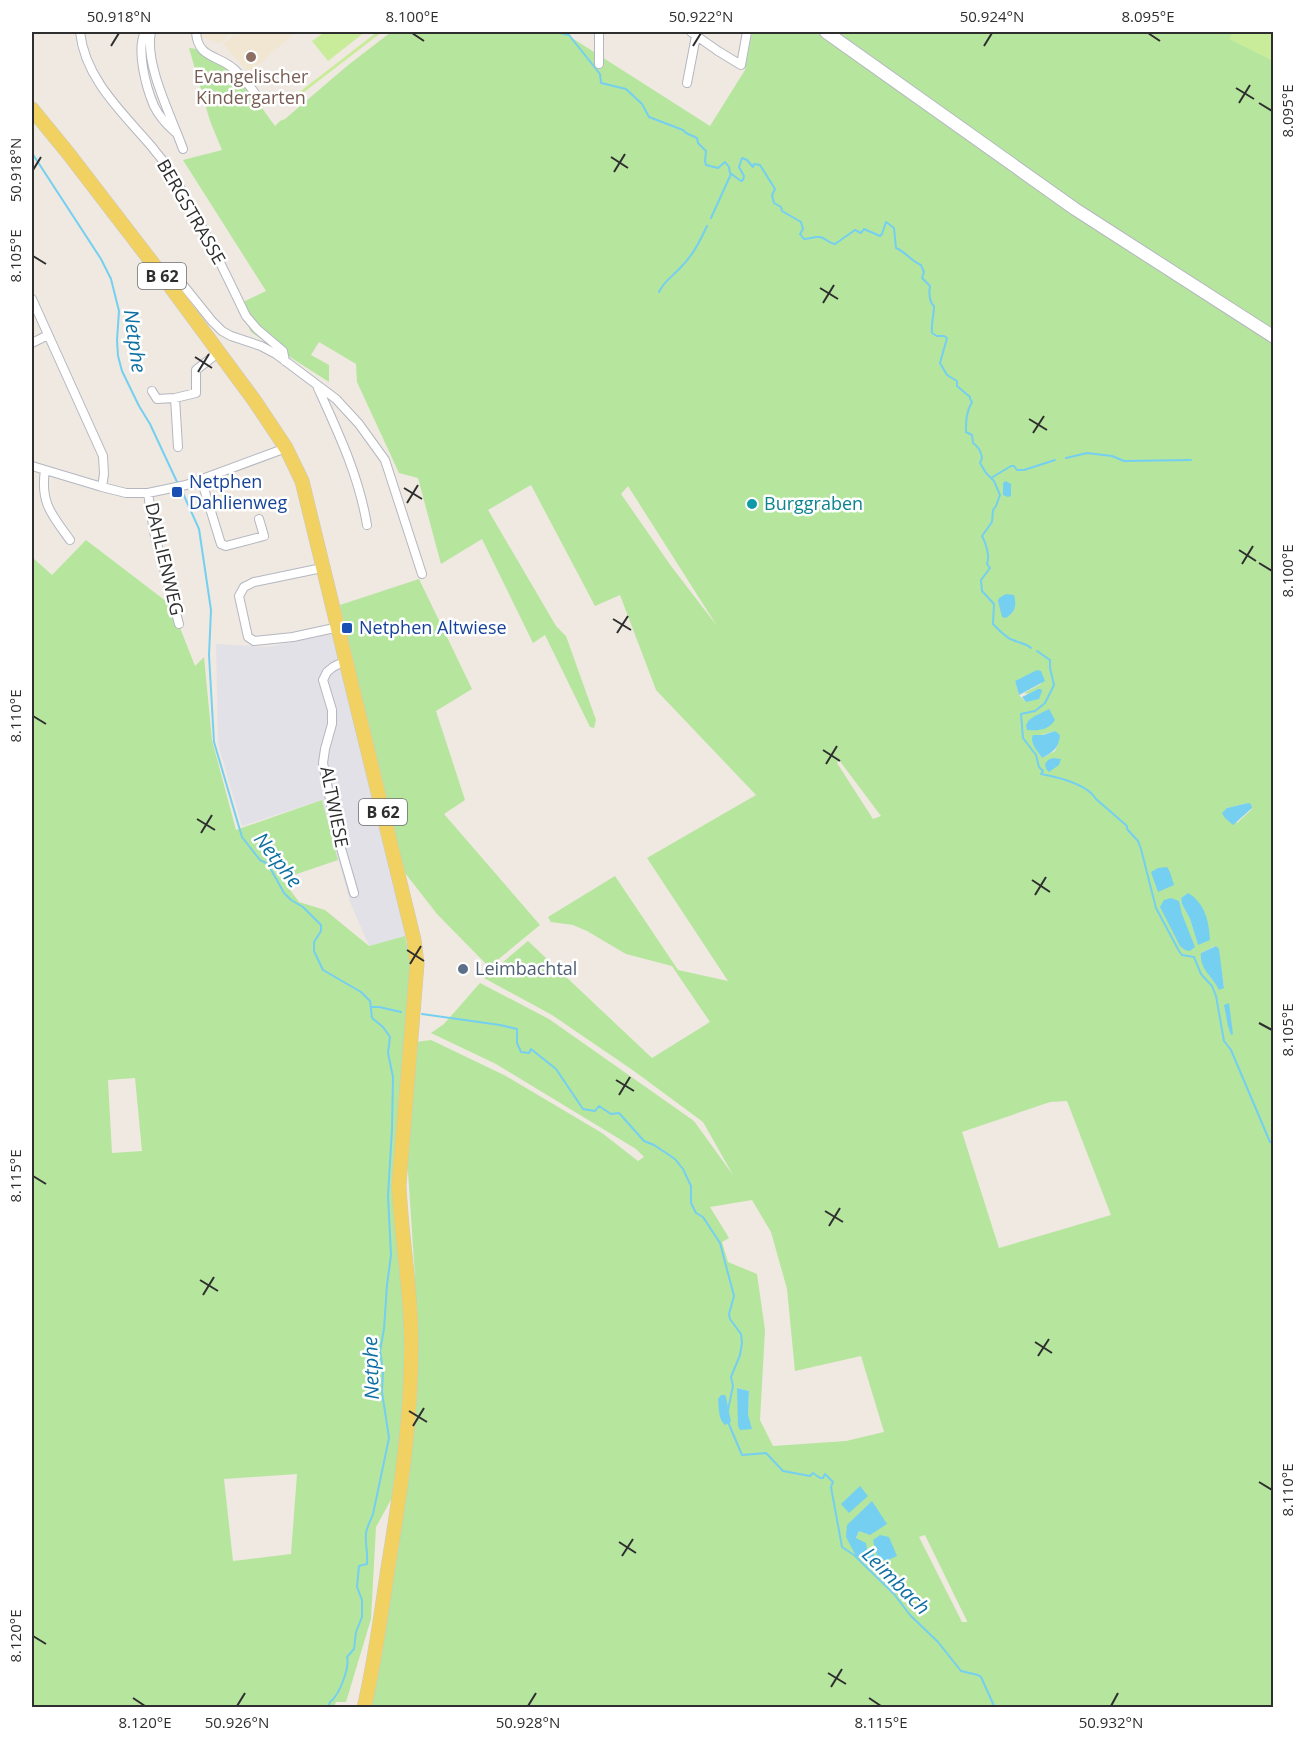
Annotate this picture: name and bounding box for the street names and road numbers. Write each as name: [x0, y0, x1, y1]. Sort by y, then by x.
street label: BERGSTRASSE: [152, 154, 232, 269]
road number: B 62: [138, 263, 186, 289]
street label: DAHLIENWEG: [140, 500, 190, 618]
street label: ALTWIESE: [315, 764, 355, 849]
road number: B 62: [359, 799, 407, 825]

